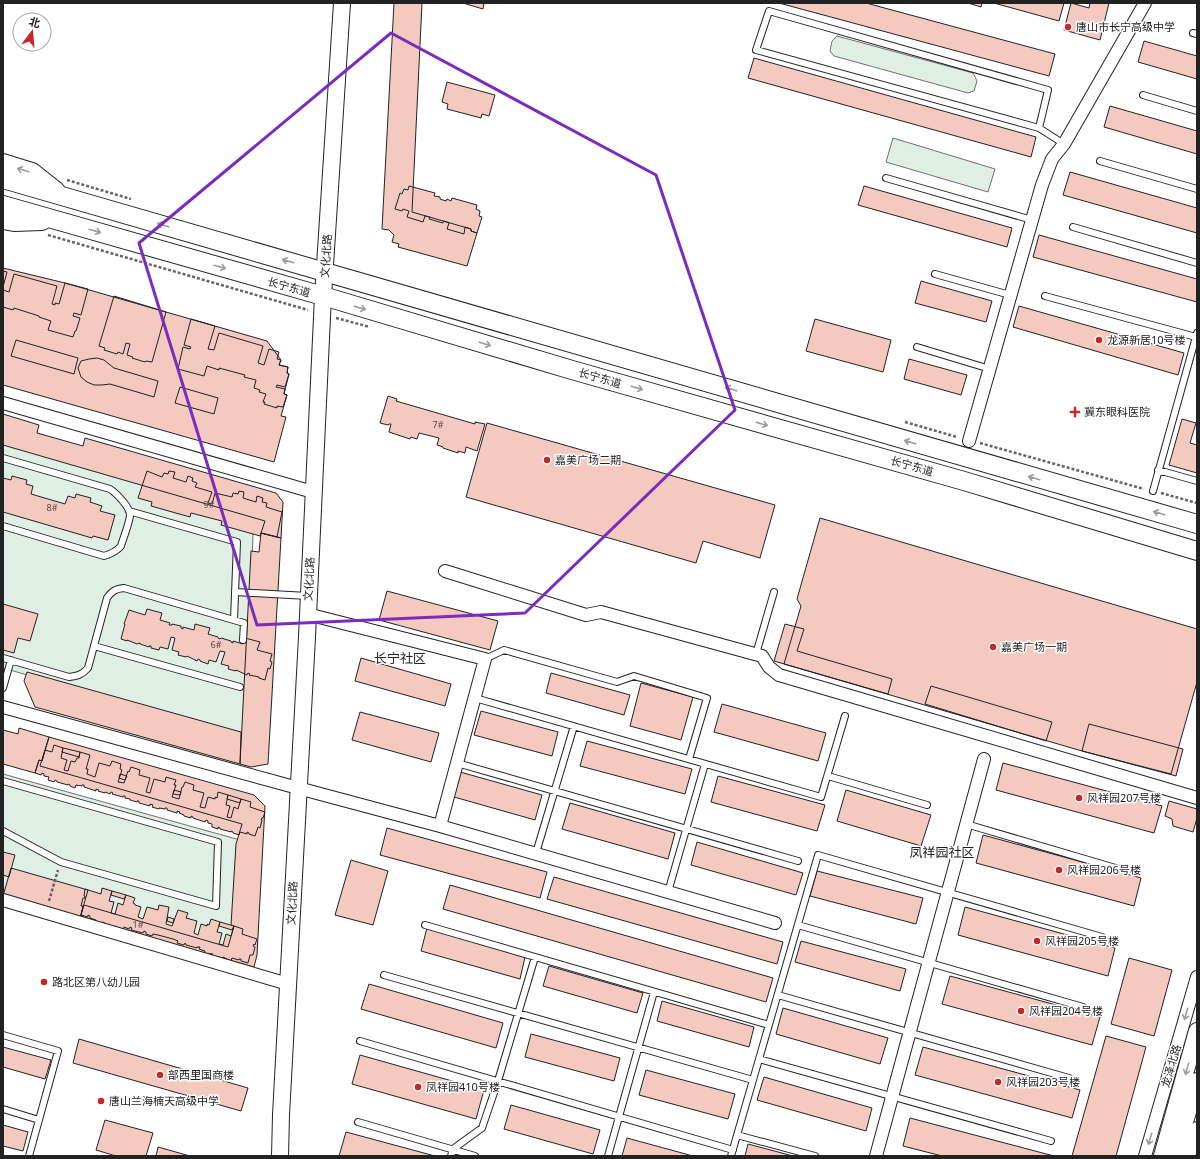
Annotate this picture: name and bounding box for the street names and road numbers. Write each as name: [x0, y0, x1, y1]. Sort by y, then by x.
street label: 文化北路: [316, 233, 335, 278]
street label: 长宁东道: [266, 273, 312, 300]
street label: 长宁东道: [577, 364, 623, 391]
street label: 长宁东道: [889, 452, 935, 479]
street label: 文化北路: [300, 557, 317, 601]
street label: 文化北路: [283, 881, 300, 925]
street label: 龙泽北路: [1157, 1043, 1184, 1089]

